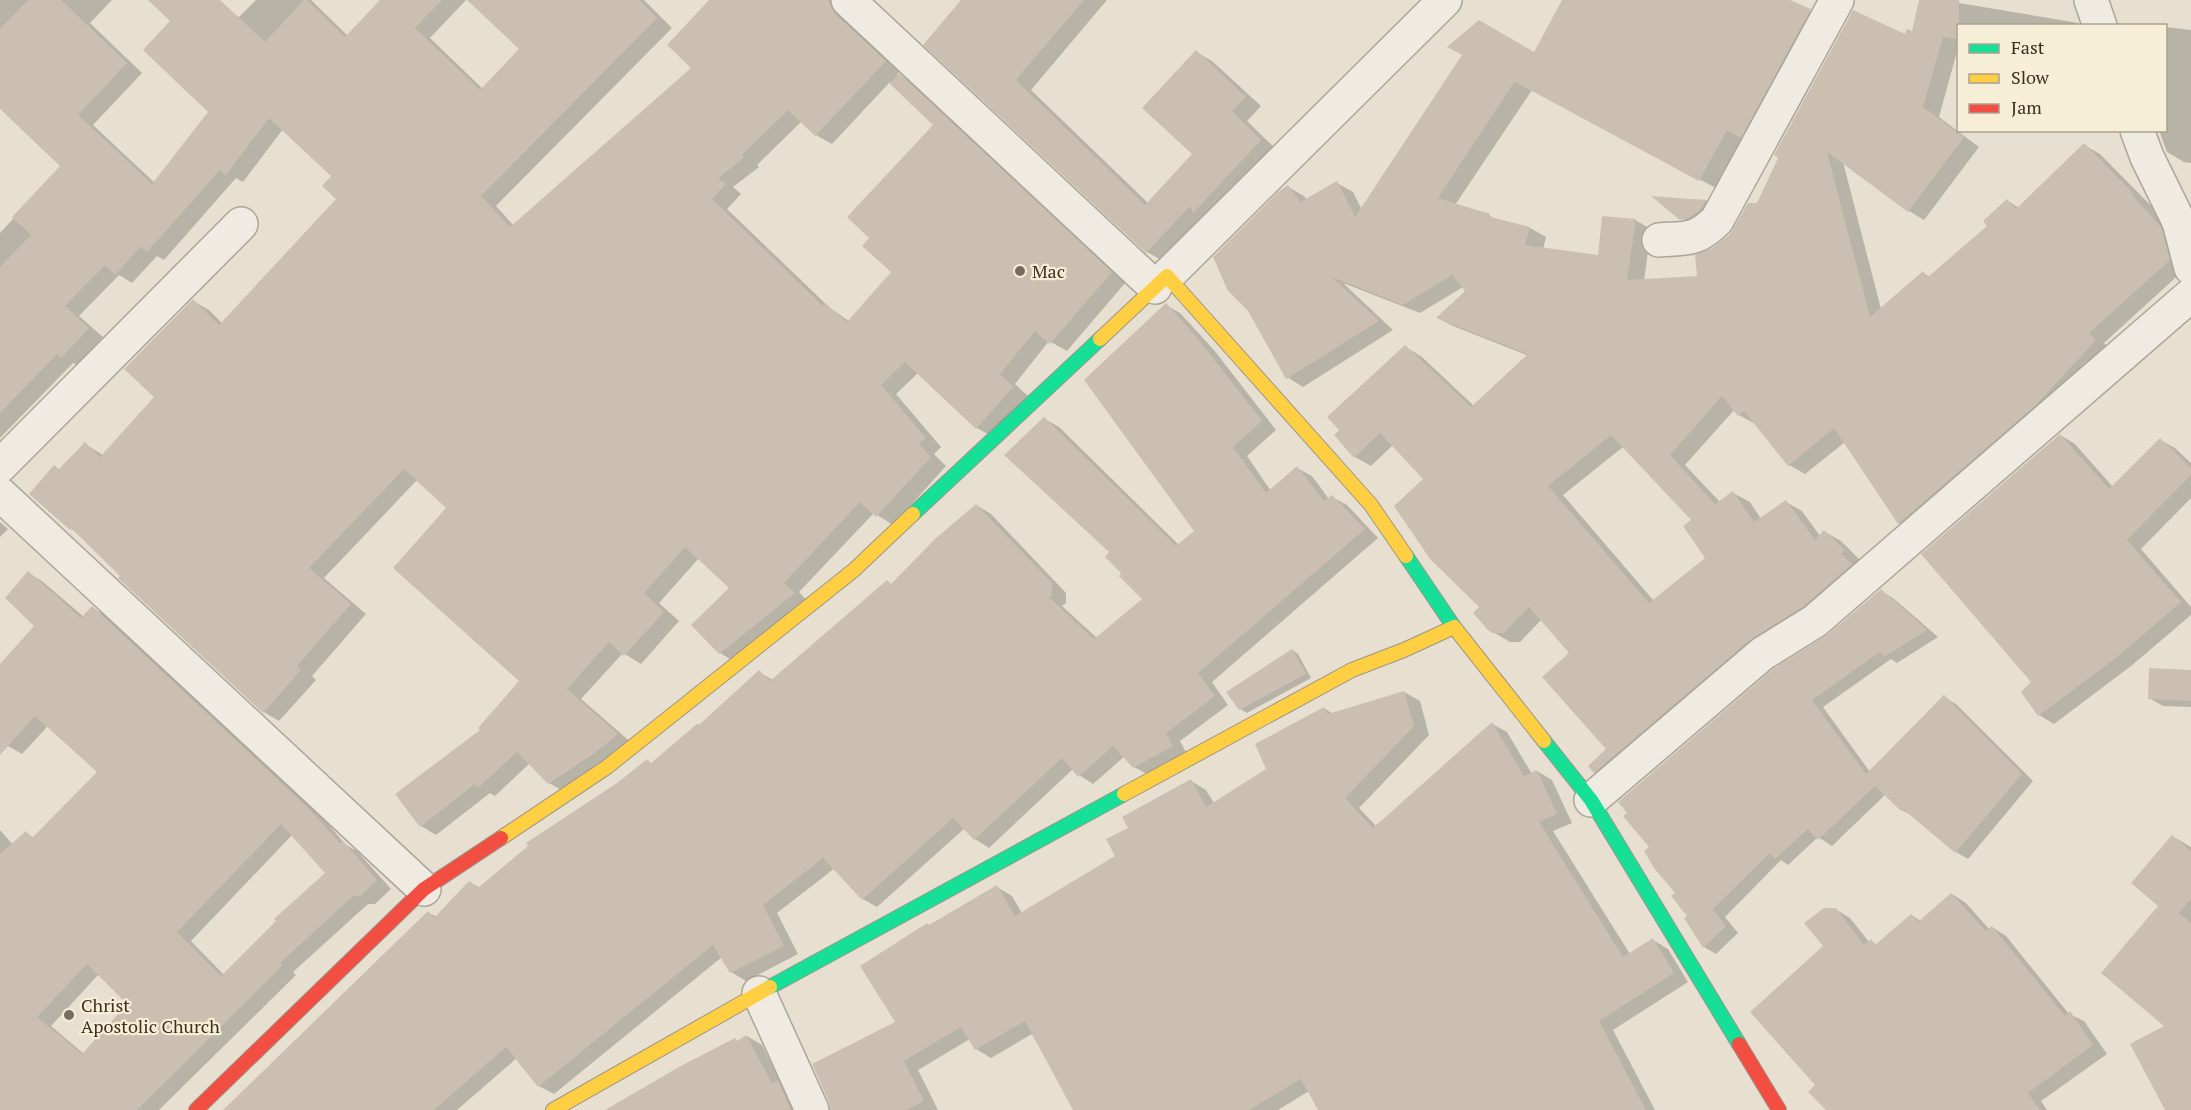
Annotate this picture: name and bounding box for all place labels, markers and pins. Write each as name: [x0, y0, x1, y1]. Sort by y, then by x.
place label: Mac: [1032, 259, 1065, 283]
marker: Mac: [1013, 264, 1027, 278]
place label: Christ Apostolic Church: [81, 993, 220, 1038]
marker: Christ Apostolic Church: [62, 1008, 76, 1022]

